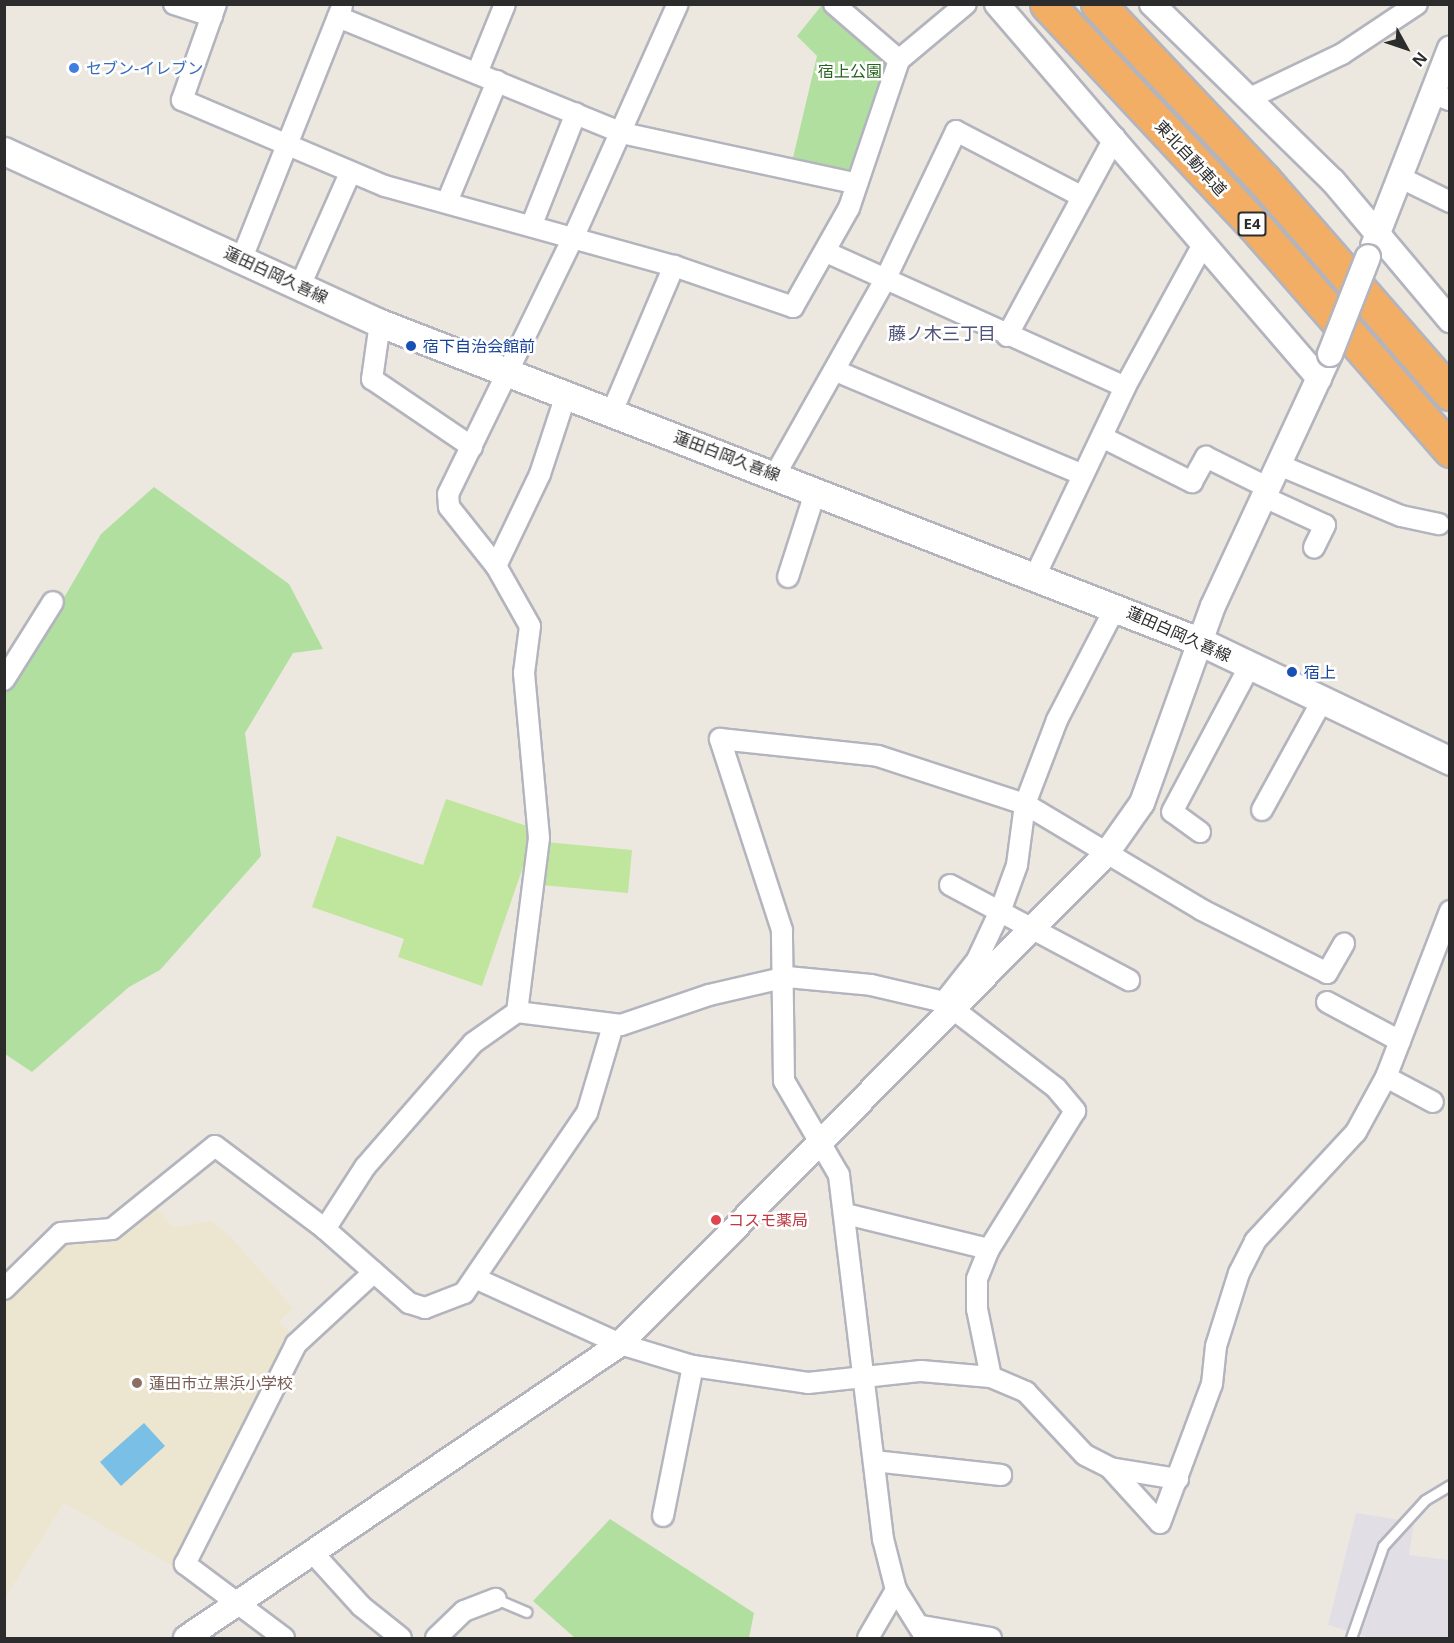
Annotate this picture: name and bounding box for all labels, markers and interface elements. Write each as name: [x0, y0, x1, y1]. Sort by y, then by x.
north arrow: [1376, 18, 1436, 78]
text: N: [1407, 48, 1432, 72]
place label: セブン-イレブン: [86, 58, 203, 78]
marker: セブン-イレブン: [67, 61, 81, 75]
park label: 宿上公園: [818, 61, 882, 81]
street label: 東北自動車道: [1151, 116, 1231, 200]
road number: E4: [1237, 212, 1267, 236]
street label: 蓮田白岡久喜線: [221, 243, 331, 307]
district label: 藤ノ木三丁目: [888, 322, 996, 344]
place label: 宿下自治会館前: [423, 336, 535, 356]
marker: 宿下自治会館前: [404, 339, 418, 353]
street label: 蓮田白岡久喜線: [671, 427, 783, 485]
street label: 蓮田白岡久喜線: [1124, 602, 1234, 666]
place label: 宿上: [1304, 662, 1336, 682]
marker: 宿上: [1285, 665, 1299, 679]
place label: コスモ薬局: [728, 1210, 808, 1230]
marker: コスモ薬局: [709, 1213, 723, 1227]
place label: 蓮田市立黒浜小学校: [149, 1373, 293, 1393]
marker: 蓮田市立黒浜小学校: [130, 1376, 144, 1390]

